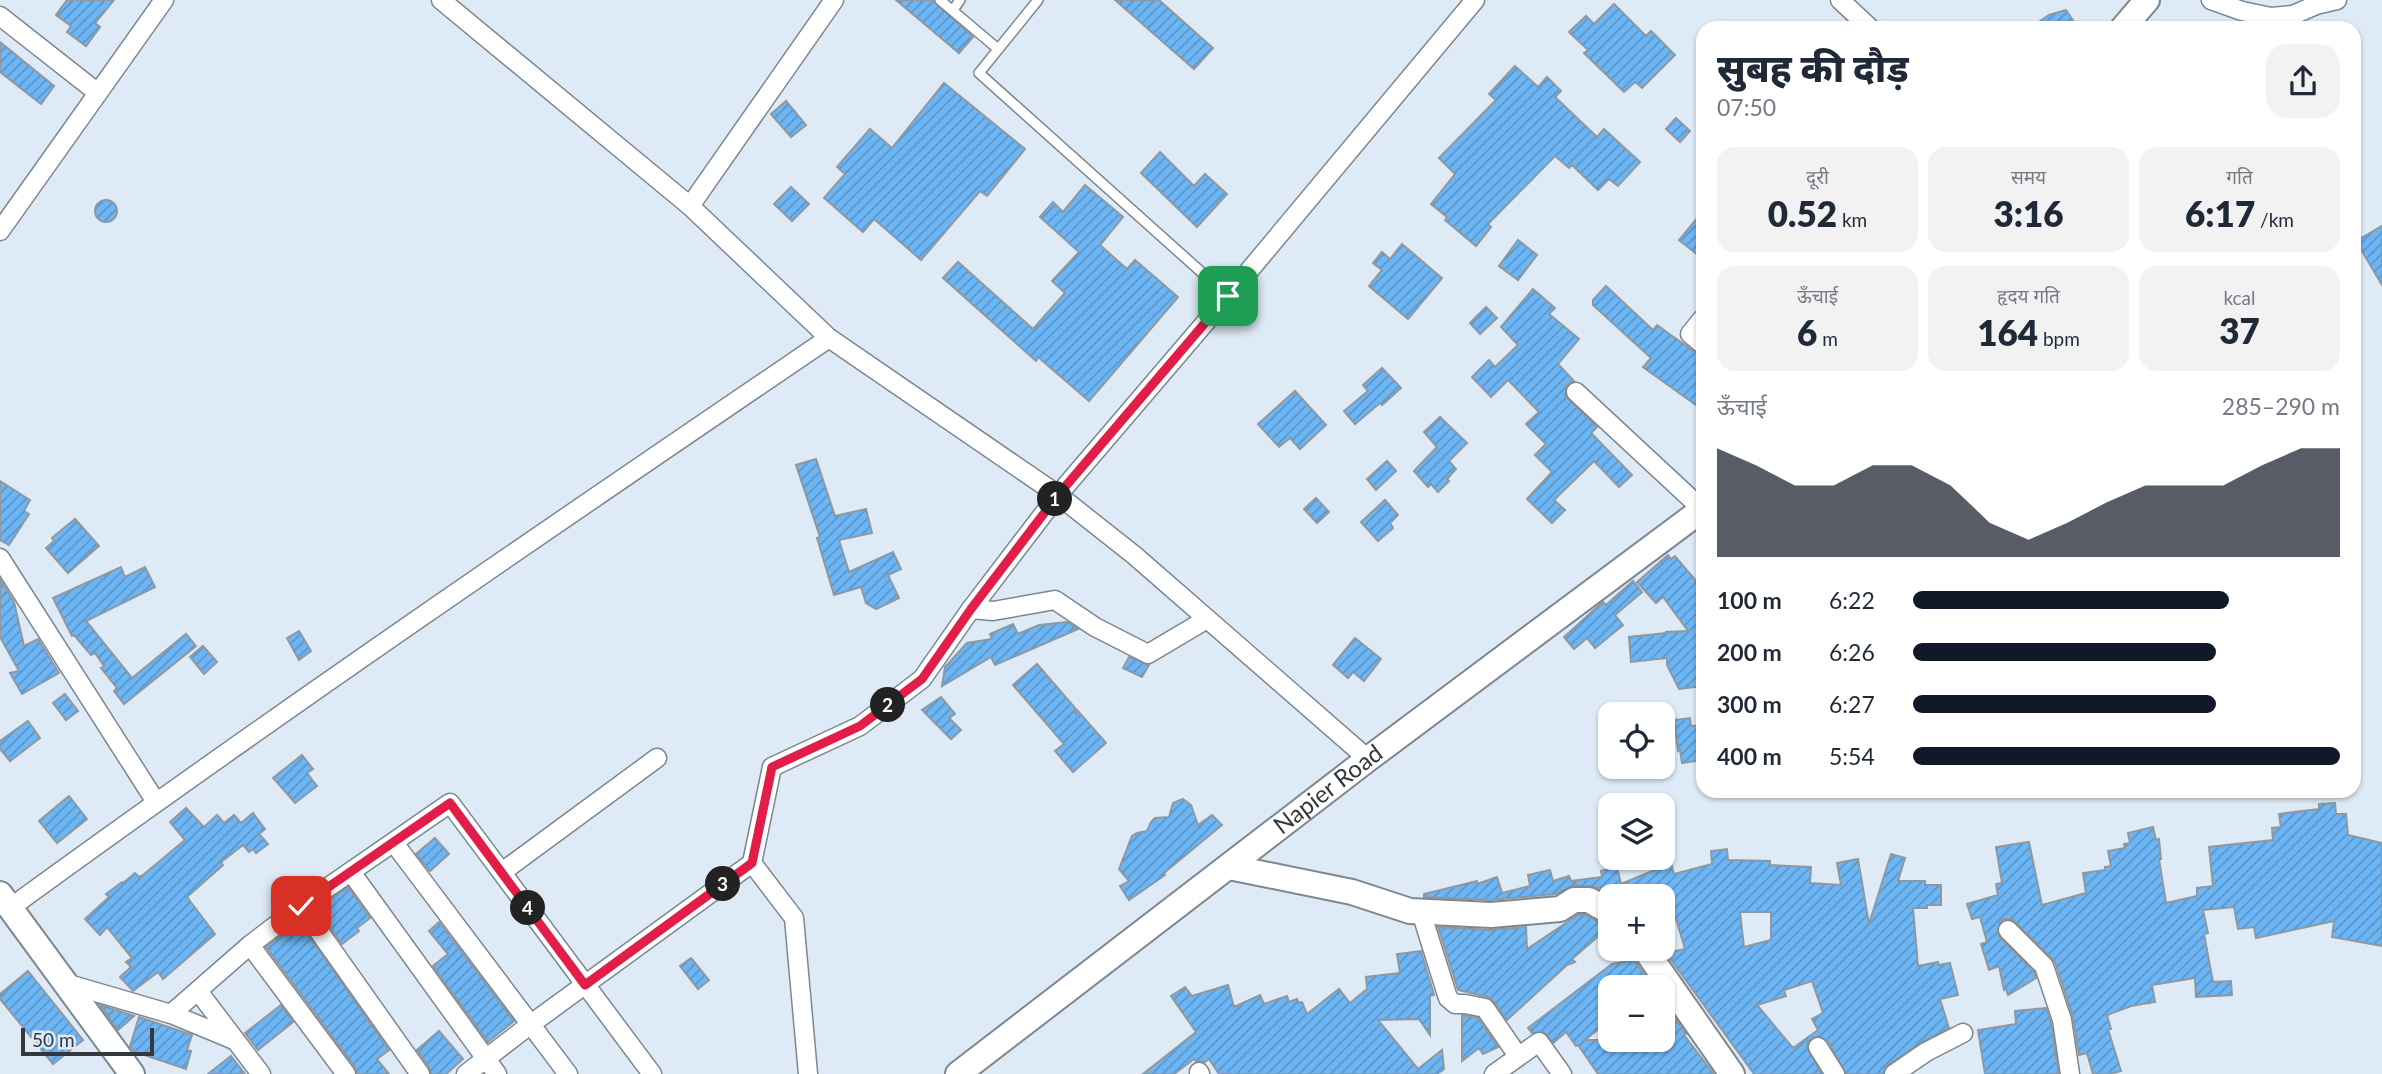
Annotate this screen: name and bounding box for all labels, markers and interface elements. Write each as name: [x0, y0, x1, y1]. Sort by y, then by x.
text: सुबह की दौड़: [1717, 44, 1908, 90]
button: share: [2266, 44, 2340, 118]
text: 07:50: [1717, 93, 1776, 121]
text: दूरी: [1806, 165, 1829, 188]
text: समय: [2011, 165, 2046, 188]
text: गति: [2226, 165, 2253, 188]
text: 0.52: [1768, 192, 1837, 234]
text: 3:16: [1993, 192, 2064, 234]
text: 6:17: [2185, 192, 2255, 234]
text: km: [1837, 208, 1867, 231]
text: /km: [2255, 208, 2294, 231]
pin: [1198, 266, 1258, 326]
icon: arrive: [1209, 277, 1247, 315]
text: ऊँचाई: [1797, 284, 1838, 307]
text: हृदय गति: [1997, 284, 2060, 307]
text: kcal: [2223, 286, 2256, 309]
text: 37: [2219, 309, 2260, 351]
text: 6: [1797, 311, 1817, 353]
text: 164: [1977, 311, 2038, 353]
text: m: [1817, 327, 1838, 350]
text: bpm: [2038, 327, 2080, 350]
text: ऊँचाई: [1717, 392, 1767, 420]
text: 285–290 m: [2222, 392, 2340, 420]
pin: 1: [1038, 482, 1072, 516]
text: 1: [1049, 487, 1060, 510]
text: 100 m: [1717, 586, 1782, 614]
text: 6:22: [1829, 586, 1875, 614]
text: 200 m: [1717, 638, 1782, 666]
text: 6:26: [1829, 638, 1875, 666]
pin: 2: [870, 688, 906, 722]
text: 300 m: [1717, 690, 1782, 718]
text: 6:27: [1829, 690, 1875, 718]
text: 2: [882, 693, 893, 716]
map controls: [1598, 702, 1675, 1052]
button: locate: [1598, 702, 1675, 779]
street label: Napier Road: [1267, 737, 1388, 839]
text: 400 m: [1717, 742, 1782, 770]
text: 5:54: [1829, 742, 1875, 770]
button: layers: [1598, 793, 1675, 870]
pin: 3: [706, 866, 740, 902]
text: 3: [717, 872, 728, 895]
pin: [271, 876, 331, 936]
button: +: [1598, 884, 1675, 961]
icon: check: [282, 887, 320, 925]
pin: 4: [510, 890, 546, 926]
text: 4: [522, 896, 533, 919]
button: −: [1598, 975, 1675, 1052]
scale bar: [21, 1025, 154, 1057]
text: 50 m: [32, 1028, 75, 1051]

